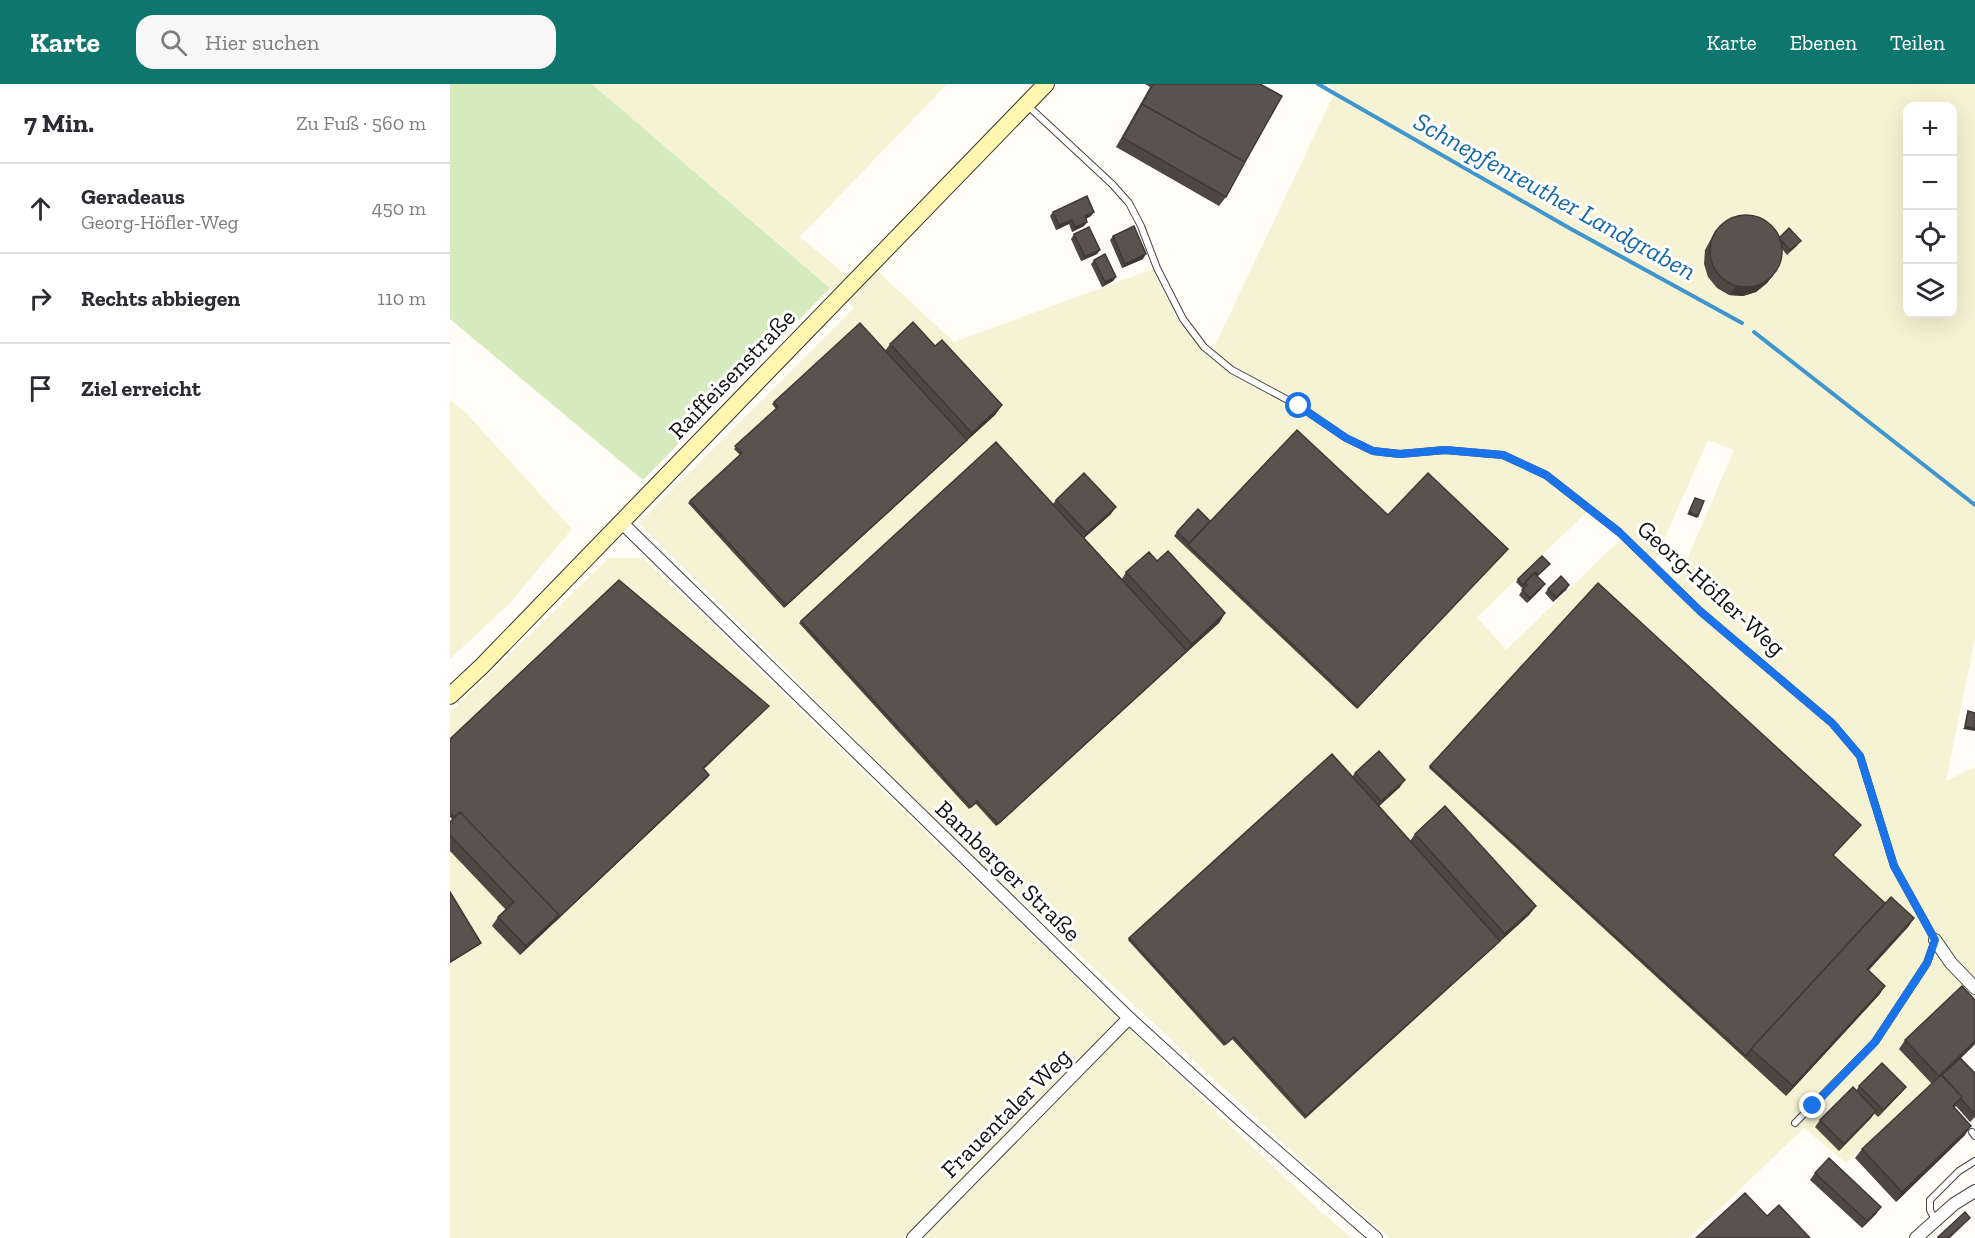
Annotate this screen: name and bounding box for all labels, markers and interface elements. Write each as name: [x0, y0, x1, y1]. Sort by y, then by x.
search box: [136, 15, 556, 69]
text: Karte: [30, 26, 100, 59]
icon: search: [157, 26, 190, 59]
text: Hier suchen: [205, 29, 319, 56]
text: Karte: [1707, 30, 1757, 55]
text: Ebenen: [1790, 30, 1857, 55]
text: Teilen: [1890, 30, 1945, 55]
map controls: [1903, 102, 1957, 318]
button: +: [1903, 102, 1957, 156]
water label: Schnepfenreuther Landgraben: [1408, 105, 1702, 287]
text: 7 Min.: [24, 107, 94, 139]
text: Zu Fuß · 560 m: [296, 111, 426, 135]
button: −: [1903, 156, 1957, 210]
text: Geradeaus: [81, 183, 185, 210]
icon: ahead: [24, 192, 57, 225]
text: 450 m: [372, 196, 426, 220]
text: Georg-Höfler-Weg: [81, 210, 239, 234]
button: locate: [1903, 210, 1957, 264]
button: layers: [1903, 264, 1957, 318]
icon: right: [24, 282, 57, 315]
text: Rechts abbiegen: [81, 285, 240, 312]
text: 110 m: [377, 286, 426, 310]
street label: Raiffeisenstraße: [662, 302, 801, 445]
icon: arrive: [24, 372, 57, 405]
text: Ziel erreicht: [81, 375, 201, 402]
route start: [1285, 392, 1311, 418]
street label: Georg-Höfler-Weg: [1631, 514, 1791, 662]
street label: Bamberger Straße: [930, 794, 1087, 947]
street label: Frauentaler Weg: [935, 1042, 1077, 1184]
route end: [1799, 1092, 1825, 1118]

